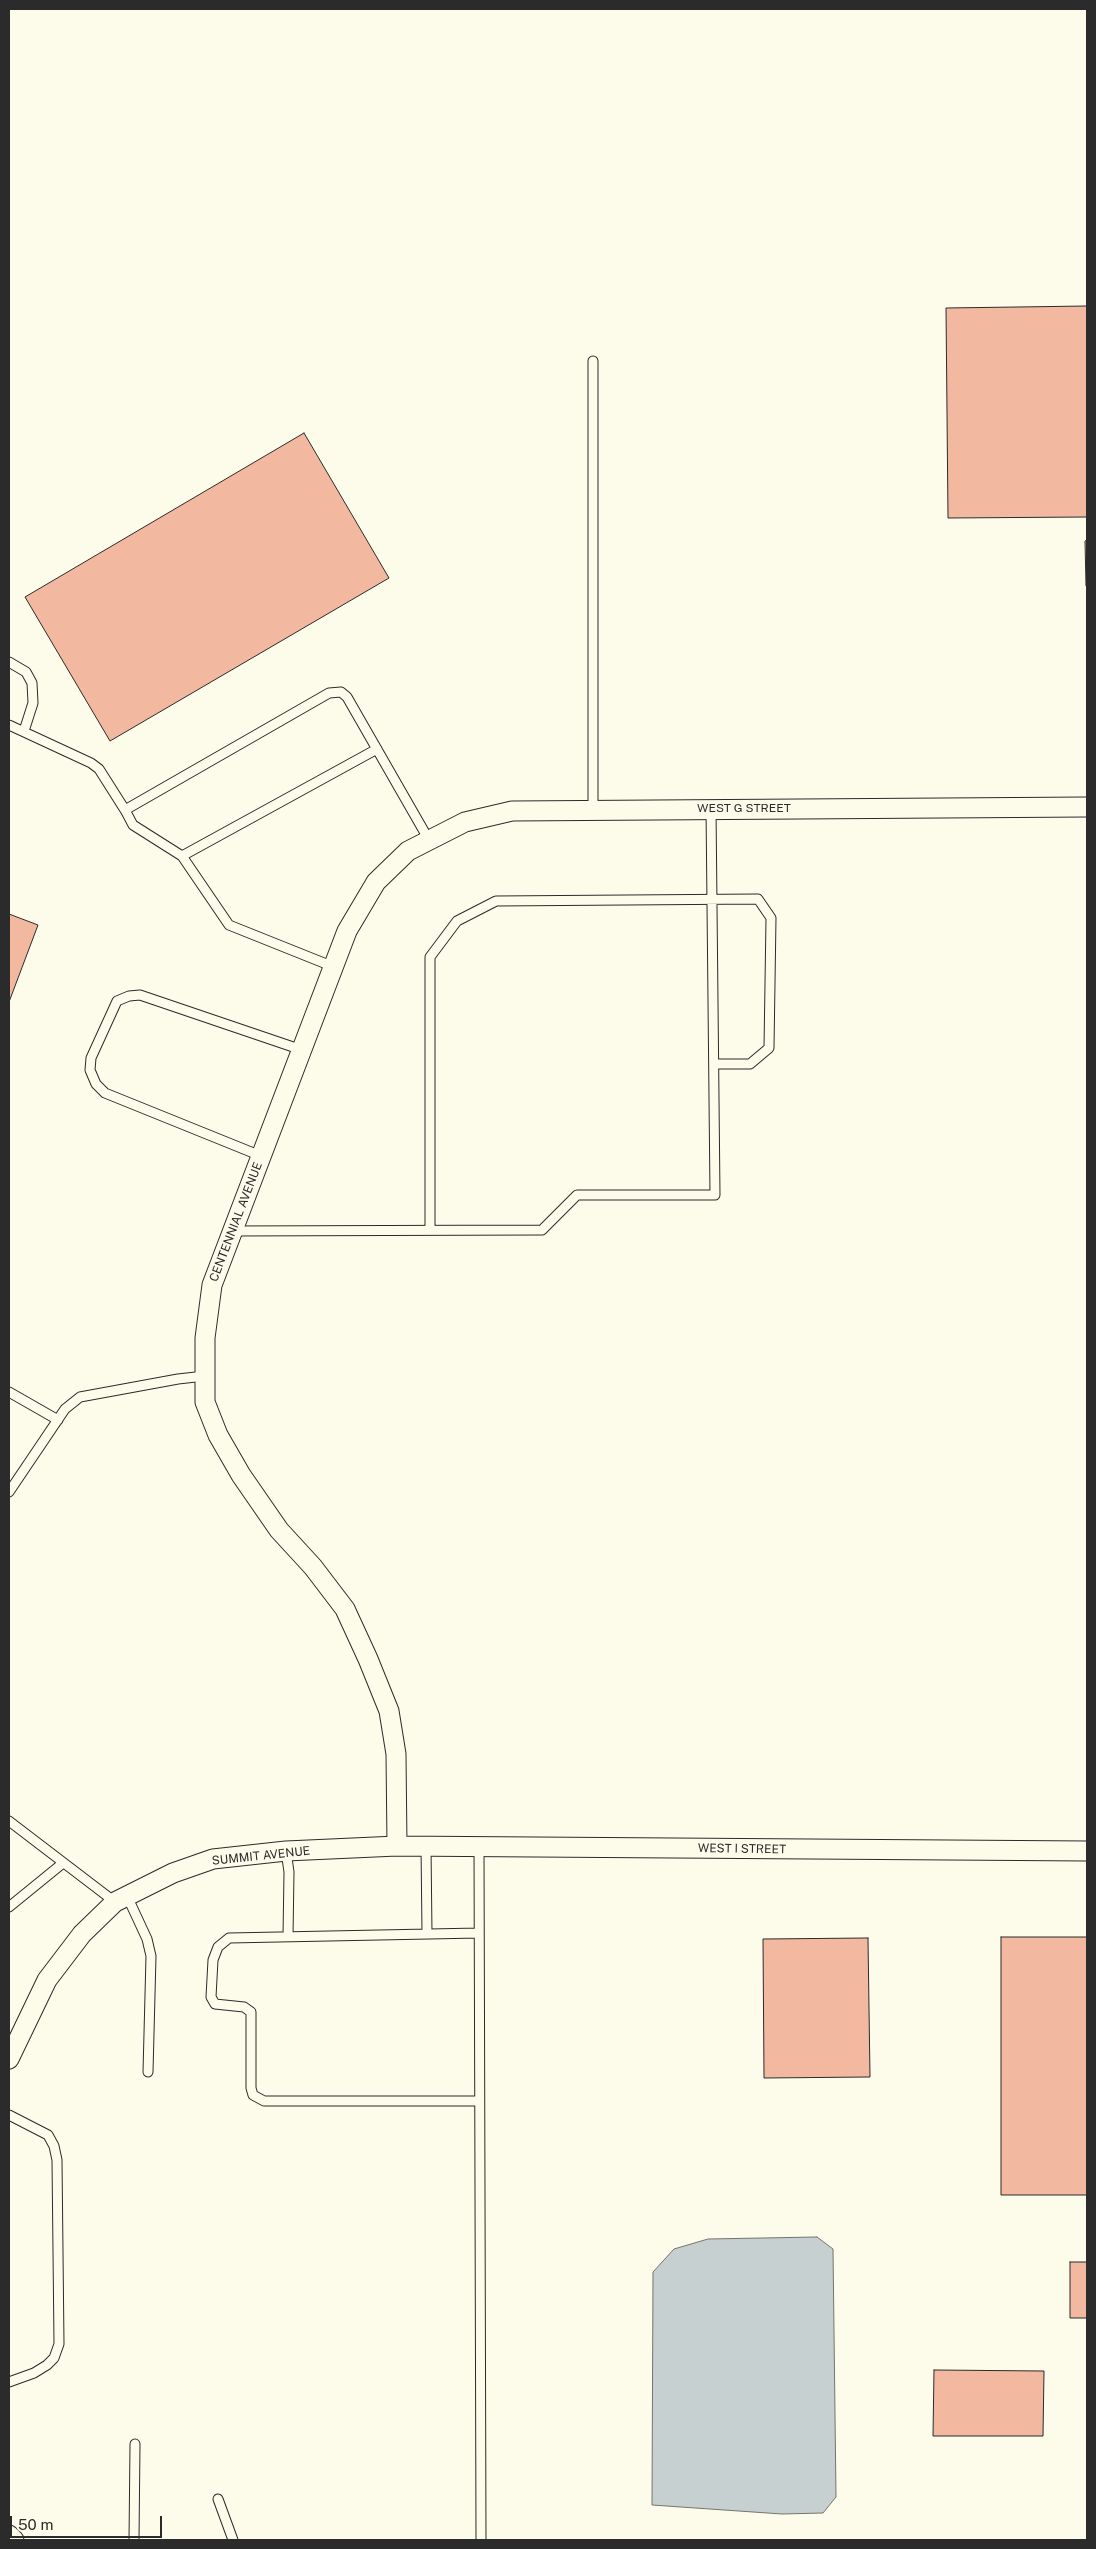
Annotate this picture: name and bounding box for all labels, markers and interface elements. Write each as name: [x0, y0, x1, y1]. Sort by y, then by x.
street label: WEST G STREET: [697, 801, 791, 815]
street label: CENTENNIAL AVENUE: [207, 1160, 265, 1284]
street label: WEST I STREET: [698, 1841, 786, 1857]
street label: SUMMIT AVENUE: [211, 1844, 311, 1868]
scale bar: [12, 2506, 165, 2538]
text: 50 m: [18, 2516, 53, 2533]

